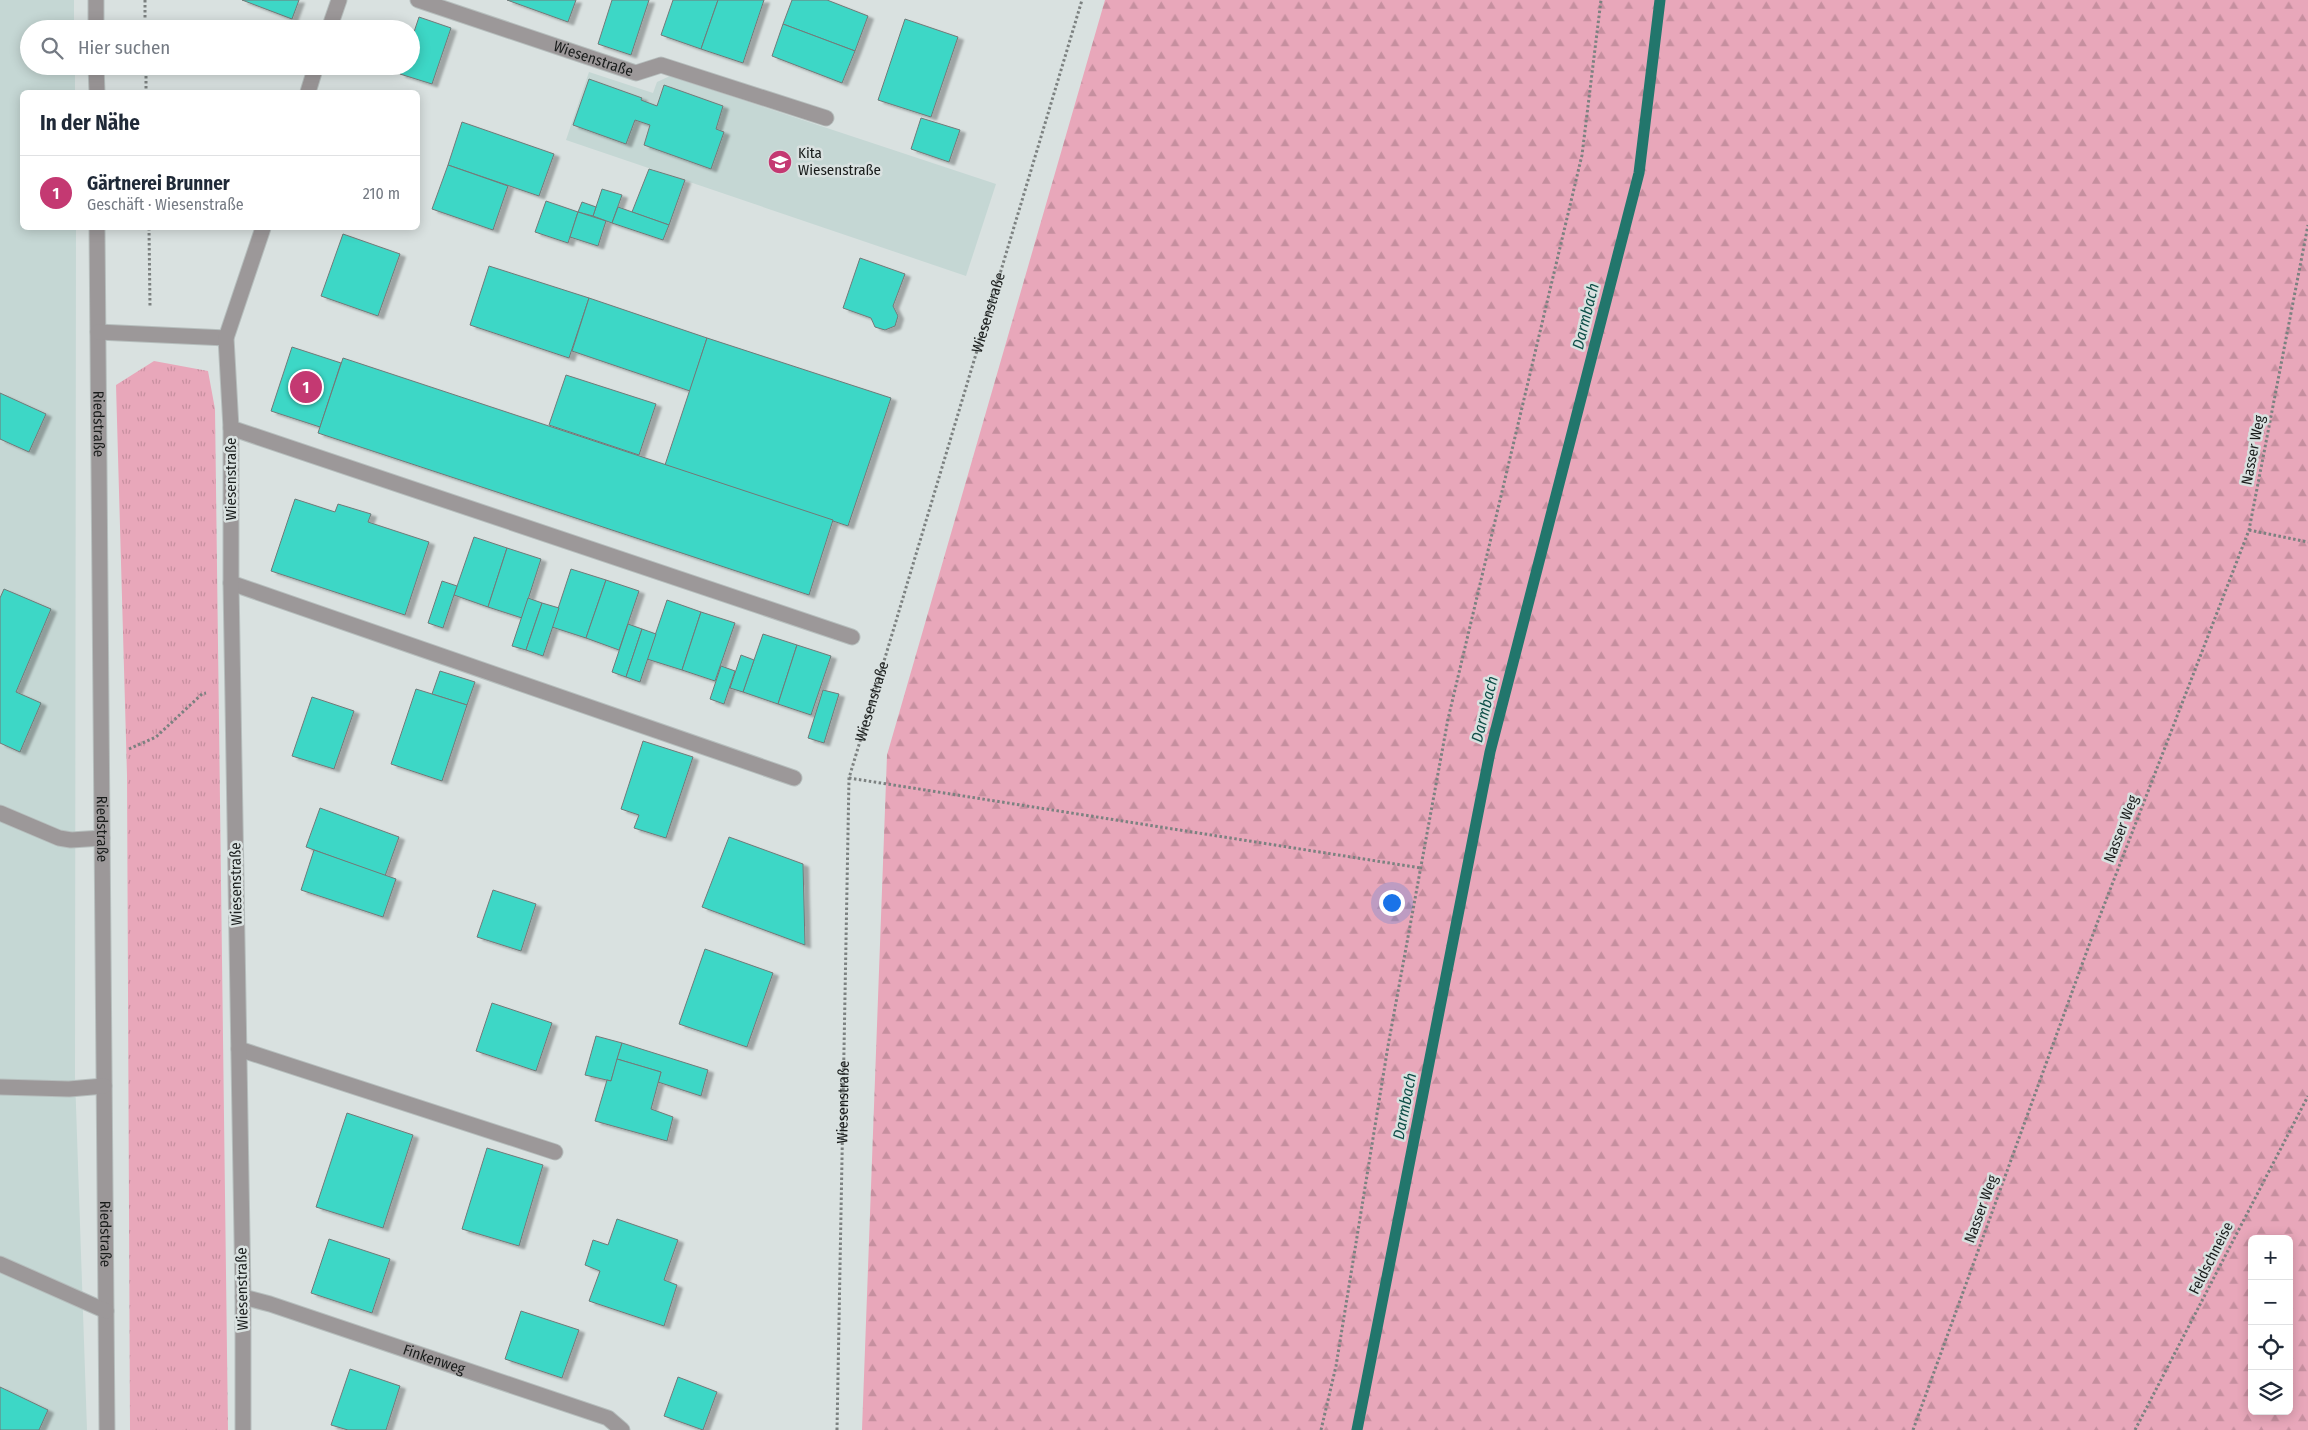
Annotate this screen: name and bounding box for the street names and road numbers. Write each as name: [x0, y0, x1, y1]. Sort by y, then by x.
street label: Wiesenstraße: [551, 37, 636, 80]
street label: Wiesenstraße: [968, 270, 1009, 355]
street label: Riedstraße: [89, 391, 108, 457]
street label: Nasser Weg: [2237, 414, 2269, 486]
street label: Wiesenstraße: [222, 437, 240, 521]
street label: Wiesenstraße: [851, 659, 892, 744]
street label: Nasser Weg: [2100, 793, 2142, 865]
street label: Riedstraße: [93, 796, 111, 862]
street label: Wiesenstraße: [226, 842, 246, 926]
street label: Wiesenstraße: [833, 1060, 853, 1144]
street label: Nasser Weg: [1960, 1173, 2002, 1245]
street label: Riedstraße: [96, 1201, 115, 1267]
street label: Feldschneise: [2185, 1219, 2237, 1297]
street label: Wiesenstraße: [232, 1247, 252, 1331]
street label: Finkenweg: [401, 1341, 467, 1378]

